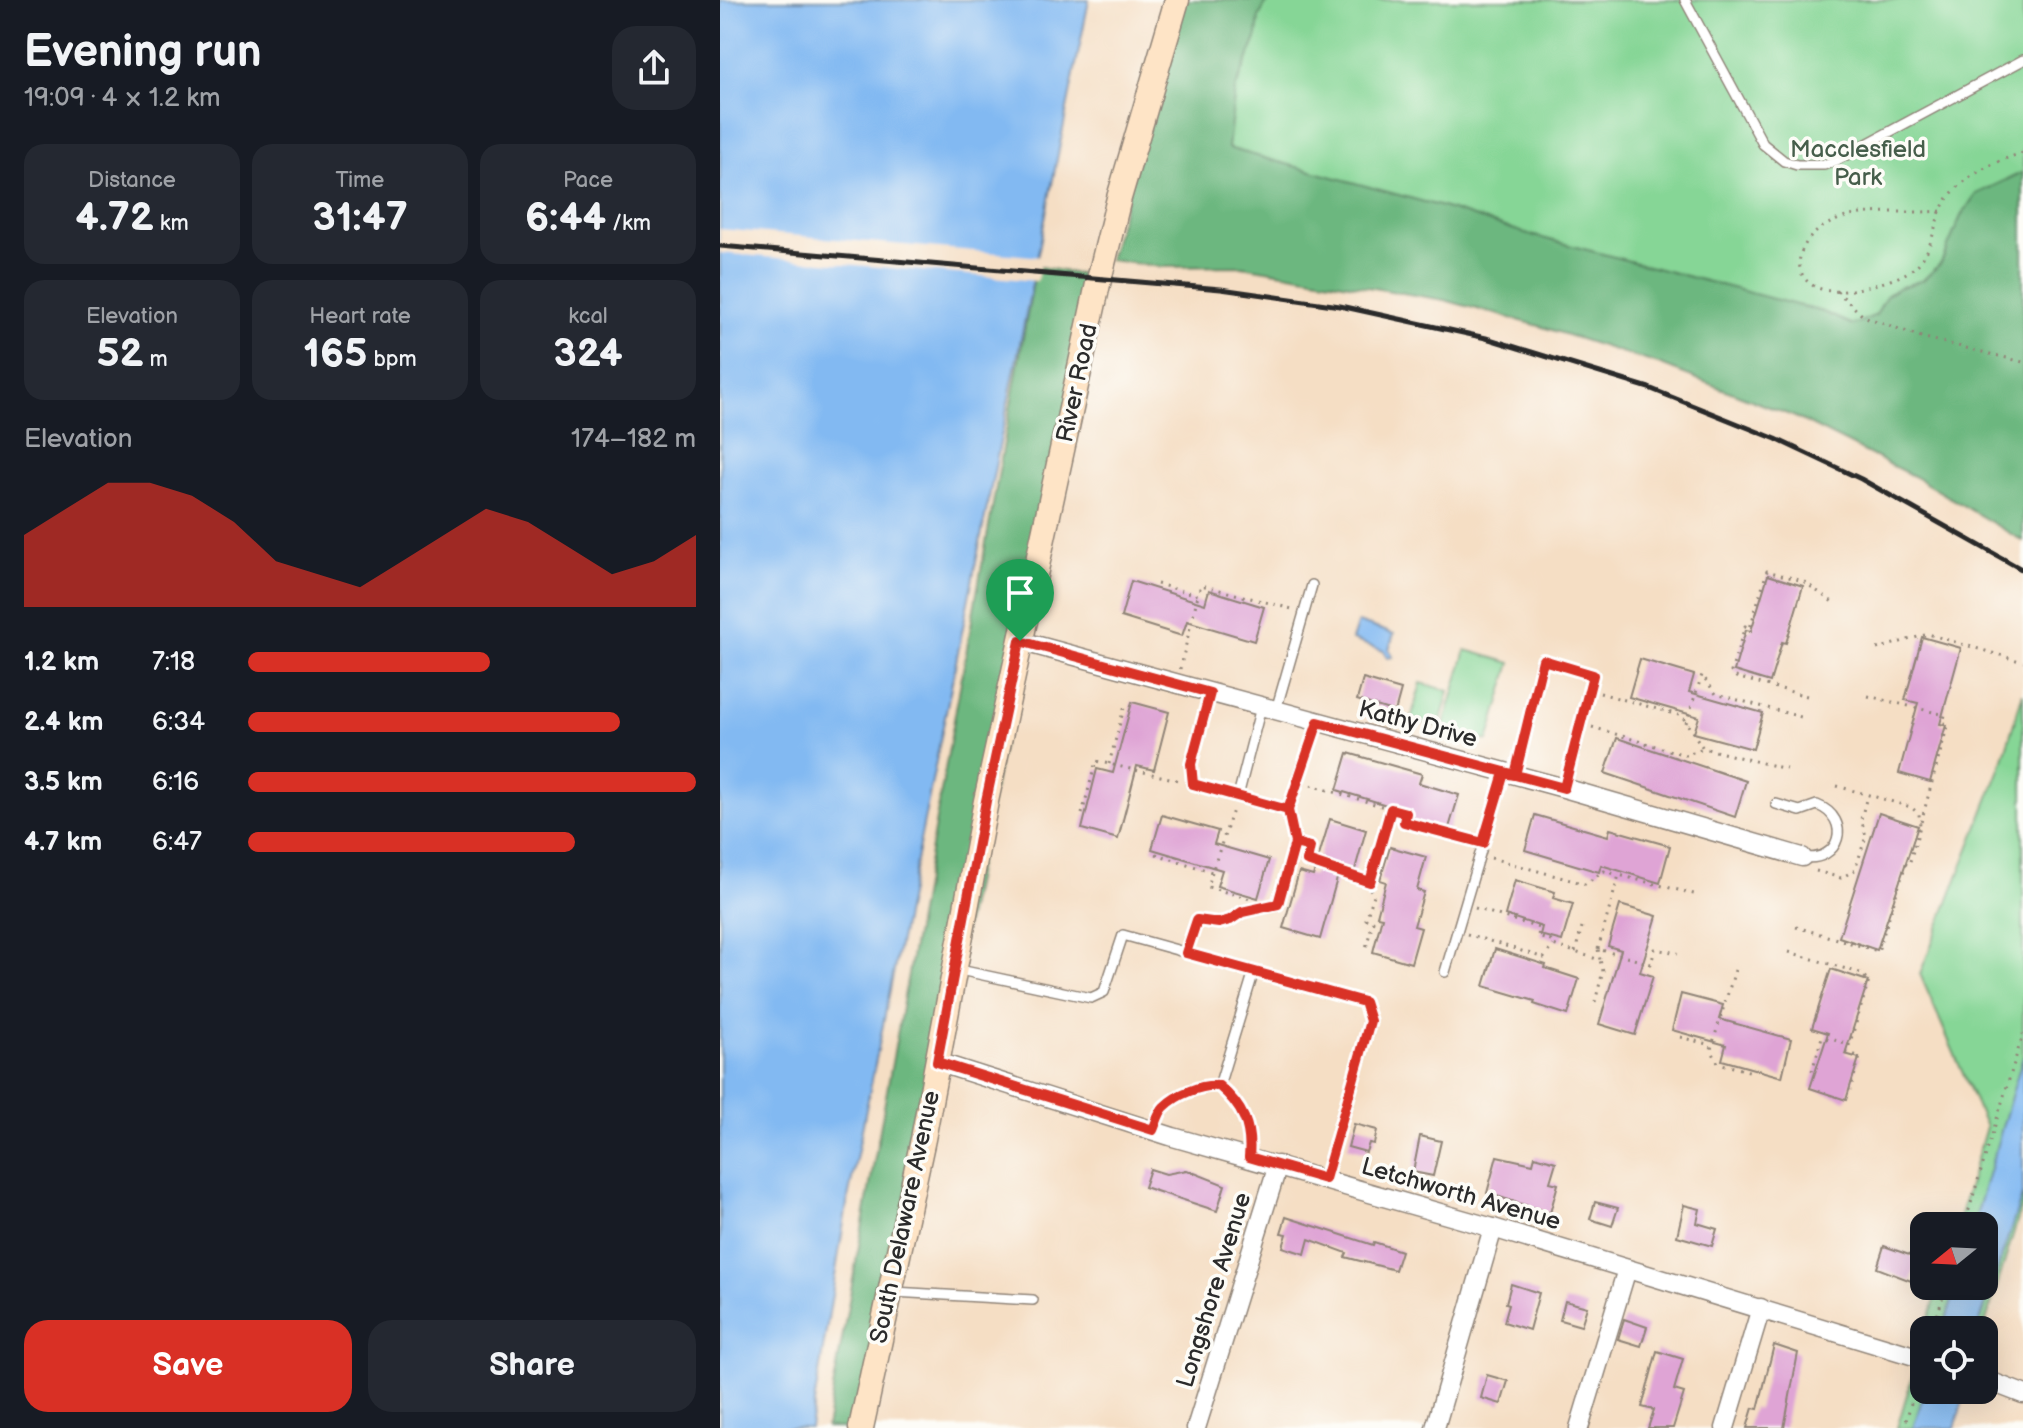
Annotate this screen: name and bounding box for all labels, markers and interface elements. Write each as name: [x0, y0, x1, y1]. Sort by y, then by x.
text: Evening run: [24, 26, 261, 79]
button: share: [612, 26, 696, 110]
text: 19:09 · 4 × 1.2 km: [24, 83, 221, 114]
park label: Macclesfield Park: [1790, 135, 1926, 192]
text: Distance: [88, 167, 176, 194]
text: Time: [336, 167, 384, 194]
text: Pace: [563, 167, 613, 194]
text: 4.72: [75, 194, 154, 242]
text: 31:47: [312, 194, 408, 242]
text: 6:44: [525, 194, 606, 242]
text: km: [154, 210, 189, 237]
text: /km: [606, 210, 651, 237]
text: Elevation: [86, 303, 178, 330]
text: Heart rate: [309, 303, 411, 330]
text: kcal: [568, 303, 608, 330]
street label: River Road: [1050, 321, 1104, 445]
text: 52: [96, 330, 143, 378]
text: 165: [303, 330, 367, 378]
text: 324: [553, 330, 623, 378]
text: m: [143, 346, 168, 373]
text: bpm: [367, 346, 417, 373]
text: Elevation: [24, 424, 132, 455]
text: 174–182 m: [571, 424, 696, 455]
pin: [986, 559, 1054, 641]
icon: arrive: [998, 571, 1042, 615]
text: 1.2 km: [24, 647, 99, 678]
text: 7:18: [152, 647, 195, 678]
street label: Kathy Drive: [1355, 694, 1481, 754]
text: 2.4 km: [24, 707, 103, 738]
text: 6:34: [152, 707, 205, 738]
text: 3.5 km: [24, 767, 103, 798]
text: 6:16: [152, 767, 199, 798]
text: 4.7 km: [24, 827, 102, 858]
text: 6:47: [152, 827, 202, 858]
street label: South Delaware Avenue: [864, 1088, 946, 1346]
street label: Letchworth Avenue: [1358, 1152, 1564, 1236]
street label: Longshore Avenue: [1171, 1189, 1257, 1391]
north arrow: [1910, 1212, 1998, 1300]
map controls: [1910, 1212, 1998, 1404]
button: locate: [1910, 1316, 1998, 1404]
button: Save: [24, 1320, 352, 1412]
button: Share: [368, 1320, 696, 1412]

